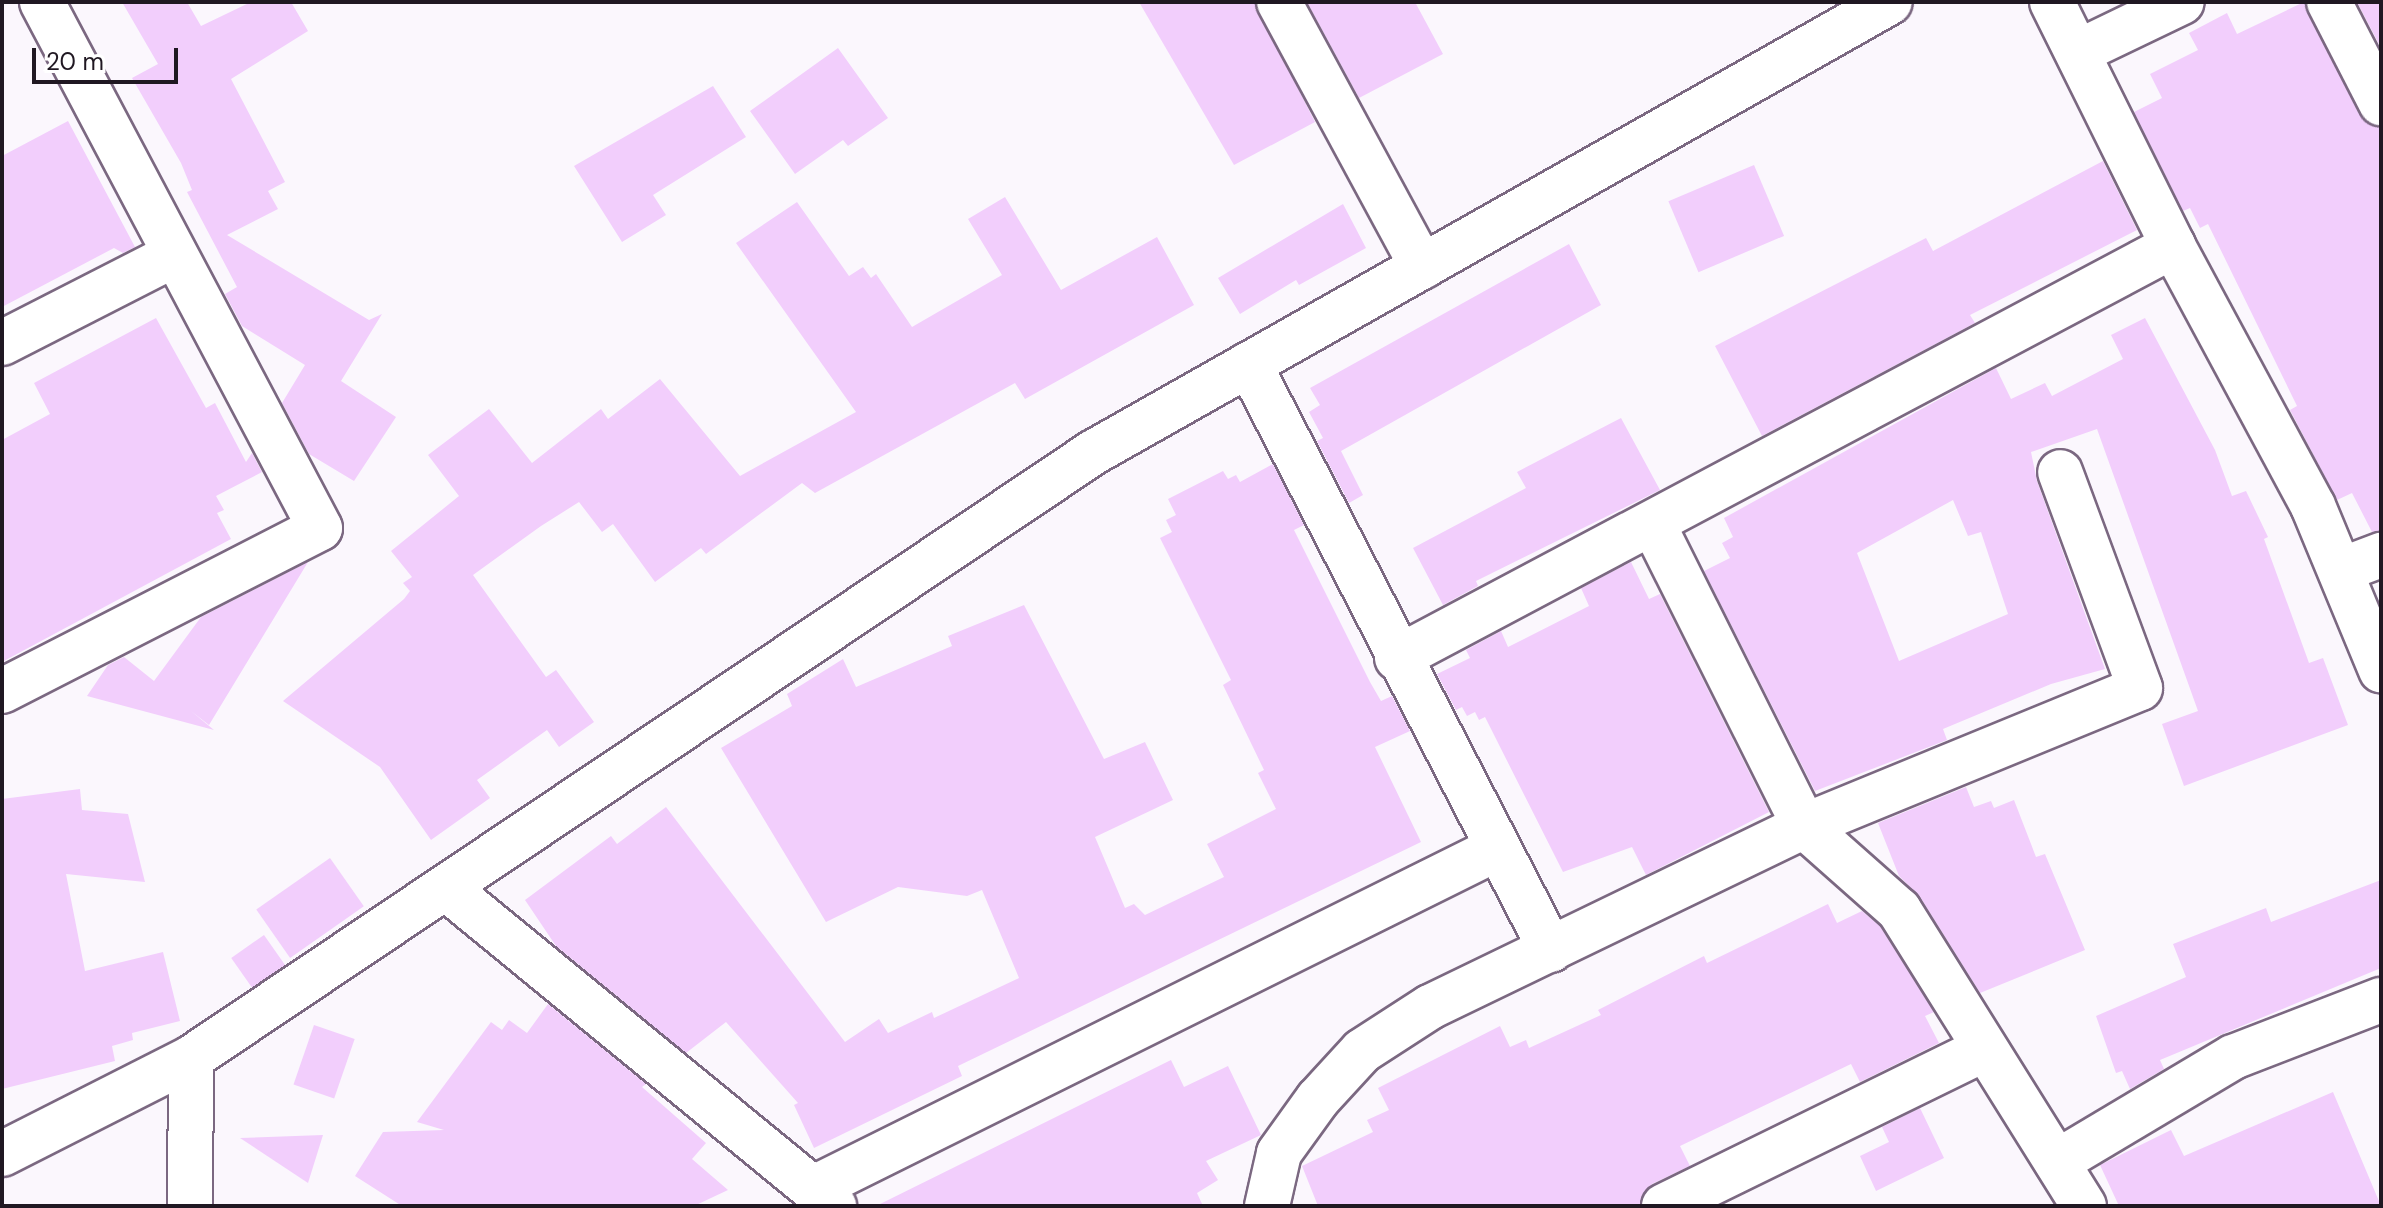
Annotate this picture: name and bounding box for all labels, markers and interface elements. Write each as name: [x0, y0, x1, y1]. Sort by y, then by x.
scale bar: [36, 32, 182, 82]
text: 20 m: [46, 46, 104, 77]

